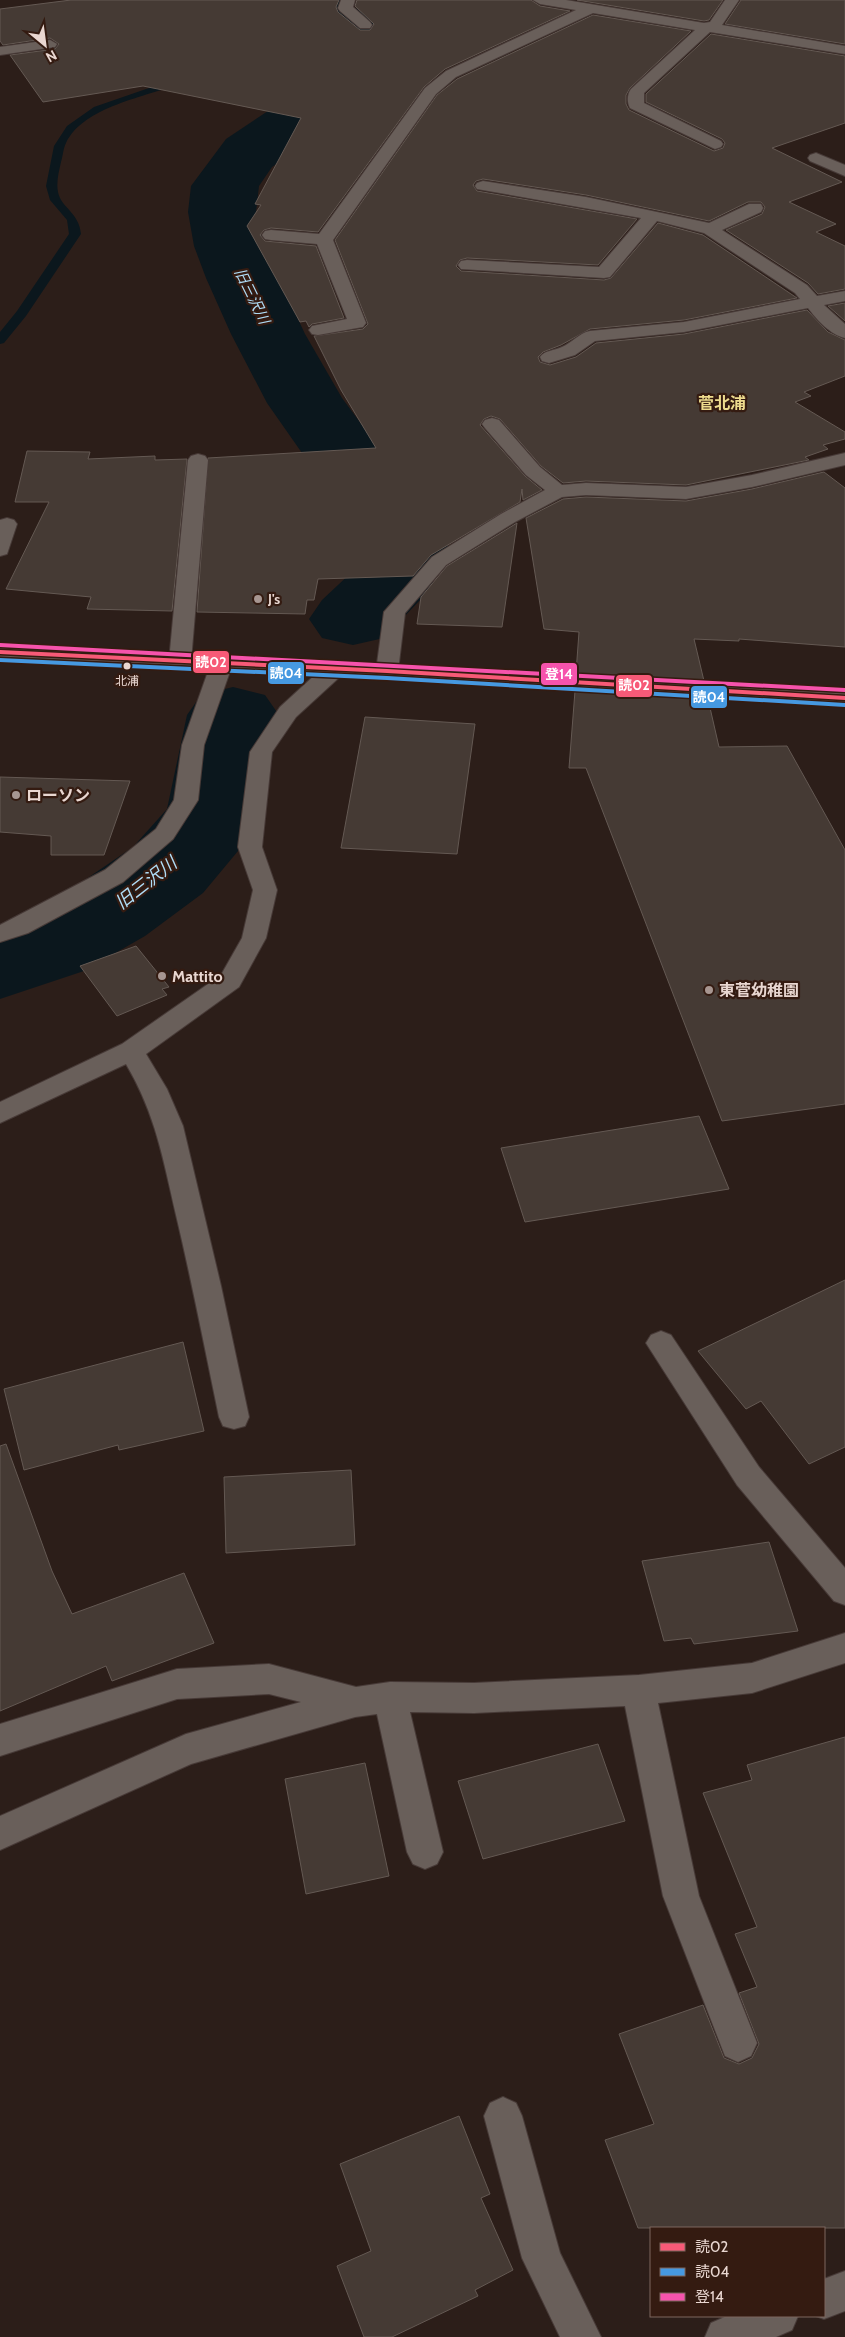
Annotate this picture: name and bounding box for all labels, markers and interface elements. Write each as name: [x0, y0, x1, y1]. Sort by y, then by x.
north arrow: [20, 20, 70, 70]
text: N: [43, 46, 60, 67]
water label: 旧三沢川: [231, 265, 274, 329]
district label: 菅北浦: [698, 394, 746, 413]
place label: J's: [267, 590, 280, 608]
marker: J's: [252, 593, 264, 605]
line badge: 読02: [192, 650, 230, 674]
text: 読02: [195, 653, 227, 671]
marker: 北浦: [122, 661, 132, 671]
line badge: 読04: [267, 661, 305, 685]
line badge: 登14: [540, 662, 578, 686]
text: 読04: [270, 664, 302, 682]
text: 登14: [545, 665, 573, 683]
place label: 北浦: [115, 673, 139, 688]
line badge: 読02: [615, 674, 653, 698]
text: 読02: [618, 676, 650, 694]
line badge: 読04: [690, 685, 728, 709]
text: 読04: [693, 688, 725, 706]
place label: ローソン: [26, 786, 90, 805]
marker: ローソン: [10, 789, 22, 801]
water label: 旧三沢川: [111, 851, 183, 914]
place label: Mattito: [172, 967, 223, 986]
marker: Mattito: [156, 970, 168, 982]
place label: 東菅幼稚園: [719, 981, 799, 1000]
marker: 東菅幼稚園: [703, 984, 715, 996]
legend: [650, 2227, 825, 2317]
text: 読02: [695, 2238, 728, 2256]
text: 読04: [695, 2263, 729, 2281]
text: 登14: [695, 2288, 724, 2306]

